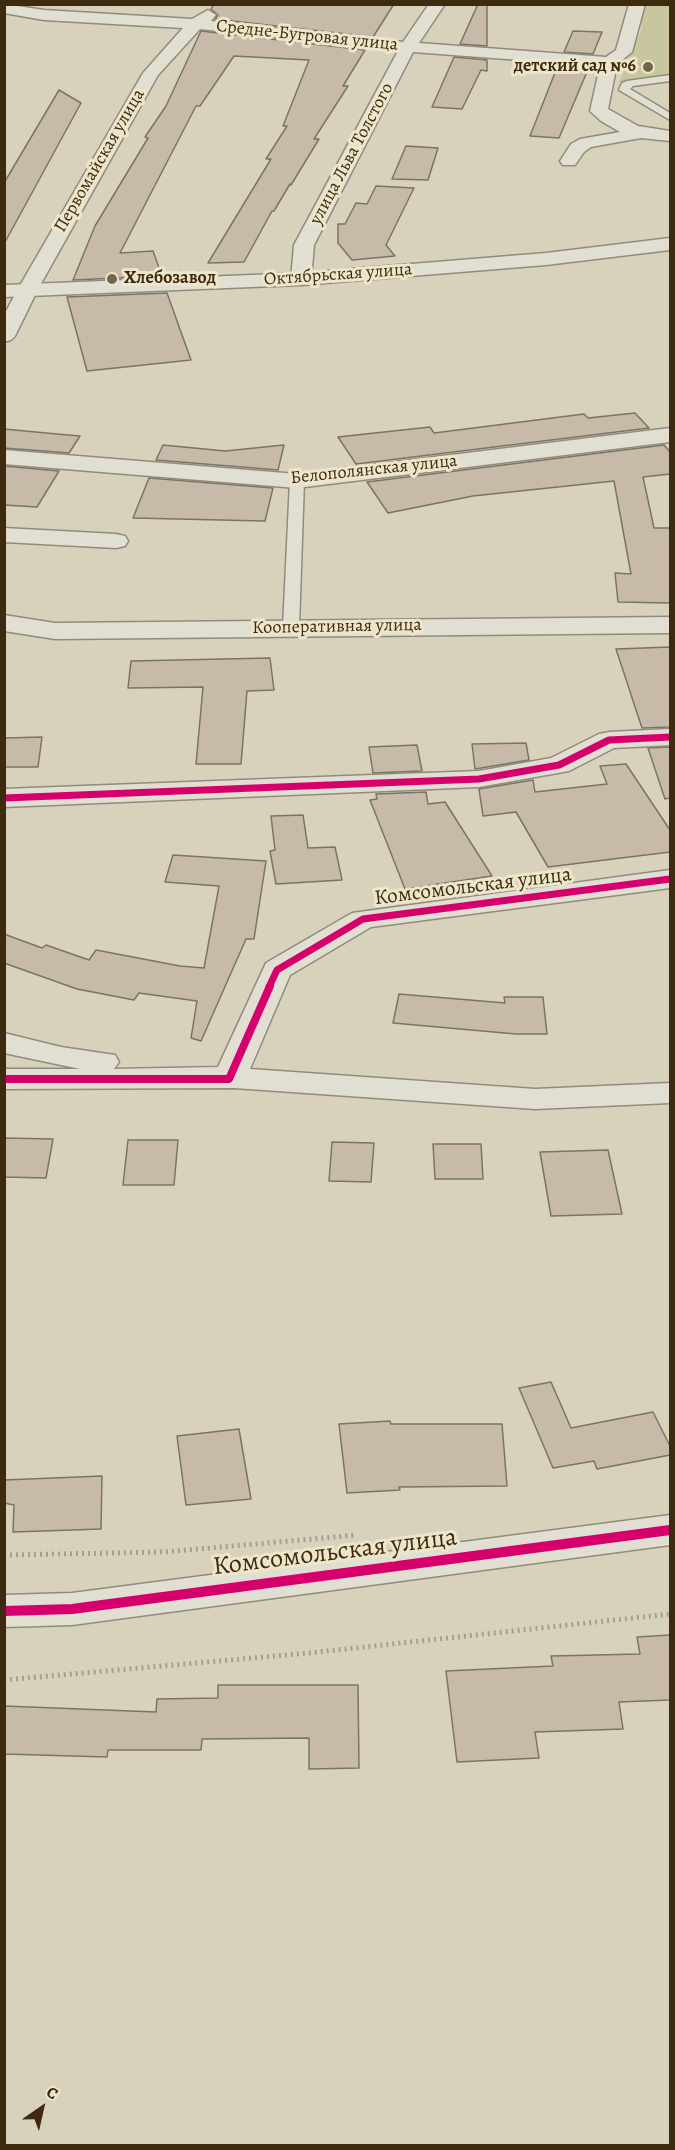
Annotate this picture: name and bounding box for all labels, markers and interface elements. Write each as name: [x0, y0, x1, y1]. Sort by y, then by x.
street label: Средне-Бугровая улица: [215, 16, 399, 56]
place label: детский сад №6: [514, 56, 636, 78]
marker: детский сад №6: [641, 60, 655, 74]
street label: улица Льва Толстого: [305, 79, 399, 229]
street label: Первомайская улица: [50, 85, 150, 237]
street label: Октябрьская улица: [263, 259, 413, 291]
place label: Хлебозавод: [124, 268, 216, 290]
marker: Хлебозавод: [105, 272, 119, 286]
street label: Белополянская улица: [289, 450, 459, 490]
street label: Кооперативная улица: [252, 615, 422, 639]
street label: Комсомольская улица: [373, 862, 573, 912]
street label: Комсомольская улица: [211, 1523, 459, 1583]
north arrow: [12, 2078, 72, 2138]
text: С: [42, 2081, 62, 2105]

